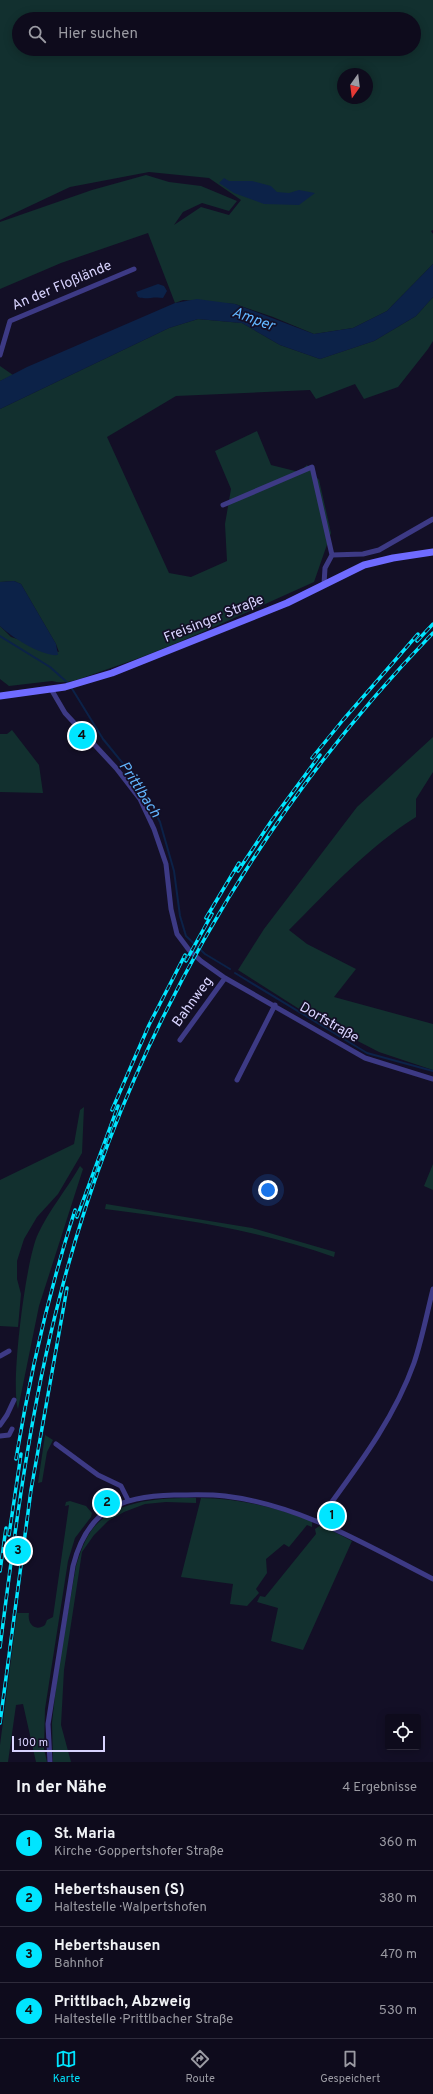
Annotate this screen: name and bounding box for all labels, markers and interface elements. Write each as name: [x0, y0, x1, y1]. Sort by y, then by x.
search box: [12, 12, 421, 56]
icon: search: [26, 23, 48, 45]
text: Hier suchen: [58, 25, 138, 44]
north arrow: [337, 68, 373, 104]
street label: An der Floßlände: [10, 257, 114, 315]
water label: Amper: [229, 304, 278, 337]
street label: Freisinger Straße: [162, 591, 266, 647]
pin: 4: [69, 721, 95, 751]
water label: Prittlbach: [114, 758, 164, 822]
street label: Bahnweg: [169, 974, 217, 1030]
street label: Dorfstraße: [296, 999, 362, 1047]
your location: [258, 1180, 278, 1200]
pin: 2: [94, 1488, 120, 1518]
pin: 1: [319, 1501, 345, 1531]
pin: 3: [5, 1536, 31, 1566]
map controls: [385, 1714, 421, 1750]
button: locate: [385, 1714, 421, 1750]
scale bar: [12, 1734, 105, 1753]
text: 100 m: [18, 1736, 48, 1750]
text: In der Nähe: [16, 1777, 107, 1799]
text: 4 Ergebnisse: [342, 1780, 417, 1796]
text: St. Maria: [54, 1825, 115, 1844]
text: 1: [26, 1835, 32, 1851]
text: 360 m: [379, 1835, 417, 1851]
text: Kirche · Goppertshofer Straße: [54, 1844, 224, 1860]
text: Hebertshausen (S): [54, 1881, 185, 1900]
text: 2: [25, 1891, 33, 1907]
text: 380 m: [379, 1891, 417, 1907]
text: Haltestelle · Walpertshofen: [54, 1900, 207, 1916]
text: Hebertshausen: [54, 1937, 160, 1956]
text: 3: [25, 1947, 33, 1963]
text: 470 m: [380, 1947, 417, 1963]
text: Bahnhof: [54, 1956, 103, 1972]
text: Prittlbach, Abzweig: [54, 1993, 191, 2012]
text: 4: [25, 2003, 33, 2019]
text: 530 m: [379, 2003, 417, 2019]
text: Haltestelle · Prittlbacher Straße: [54, 2012, 233, 2028]
tab: Karte: [53, 2048, 80, 2086]
tab: Route: [185, 2048, 215, 2086]
tab: Gespeichert: [320, 2048, 380, 2086]

